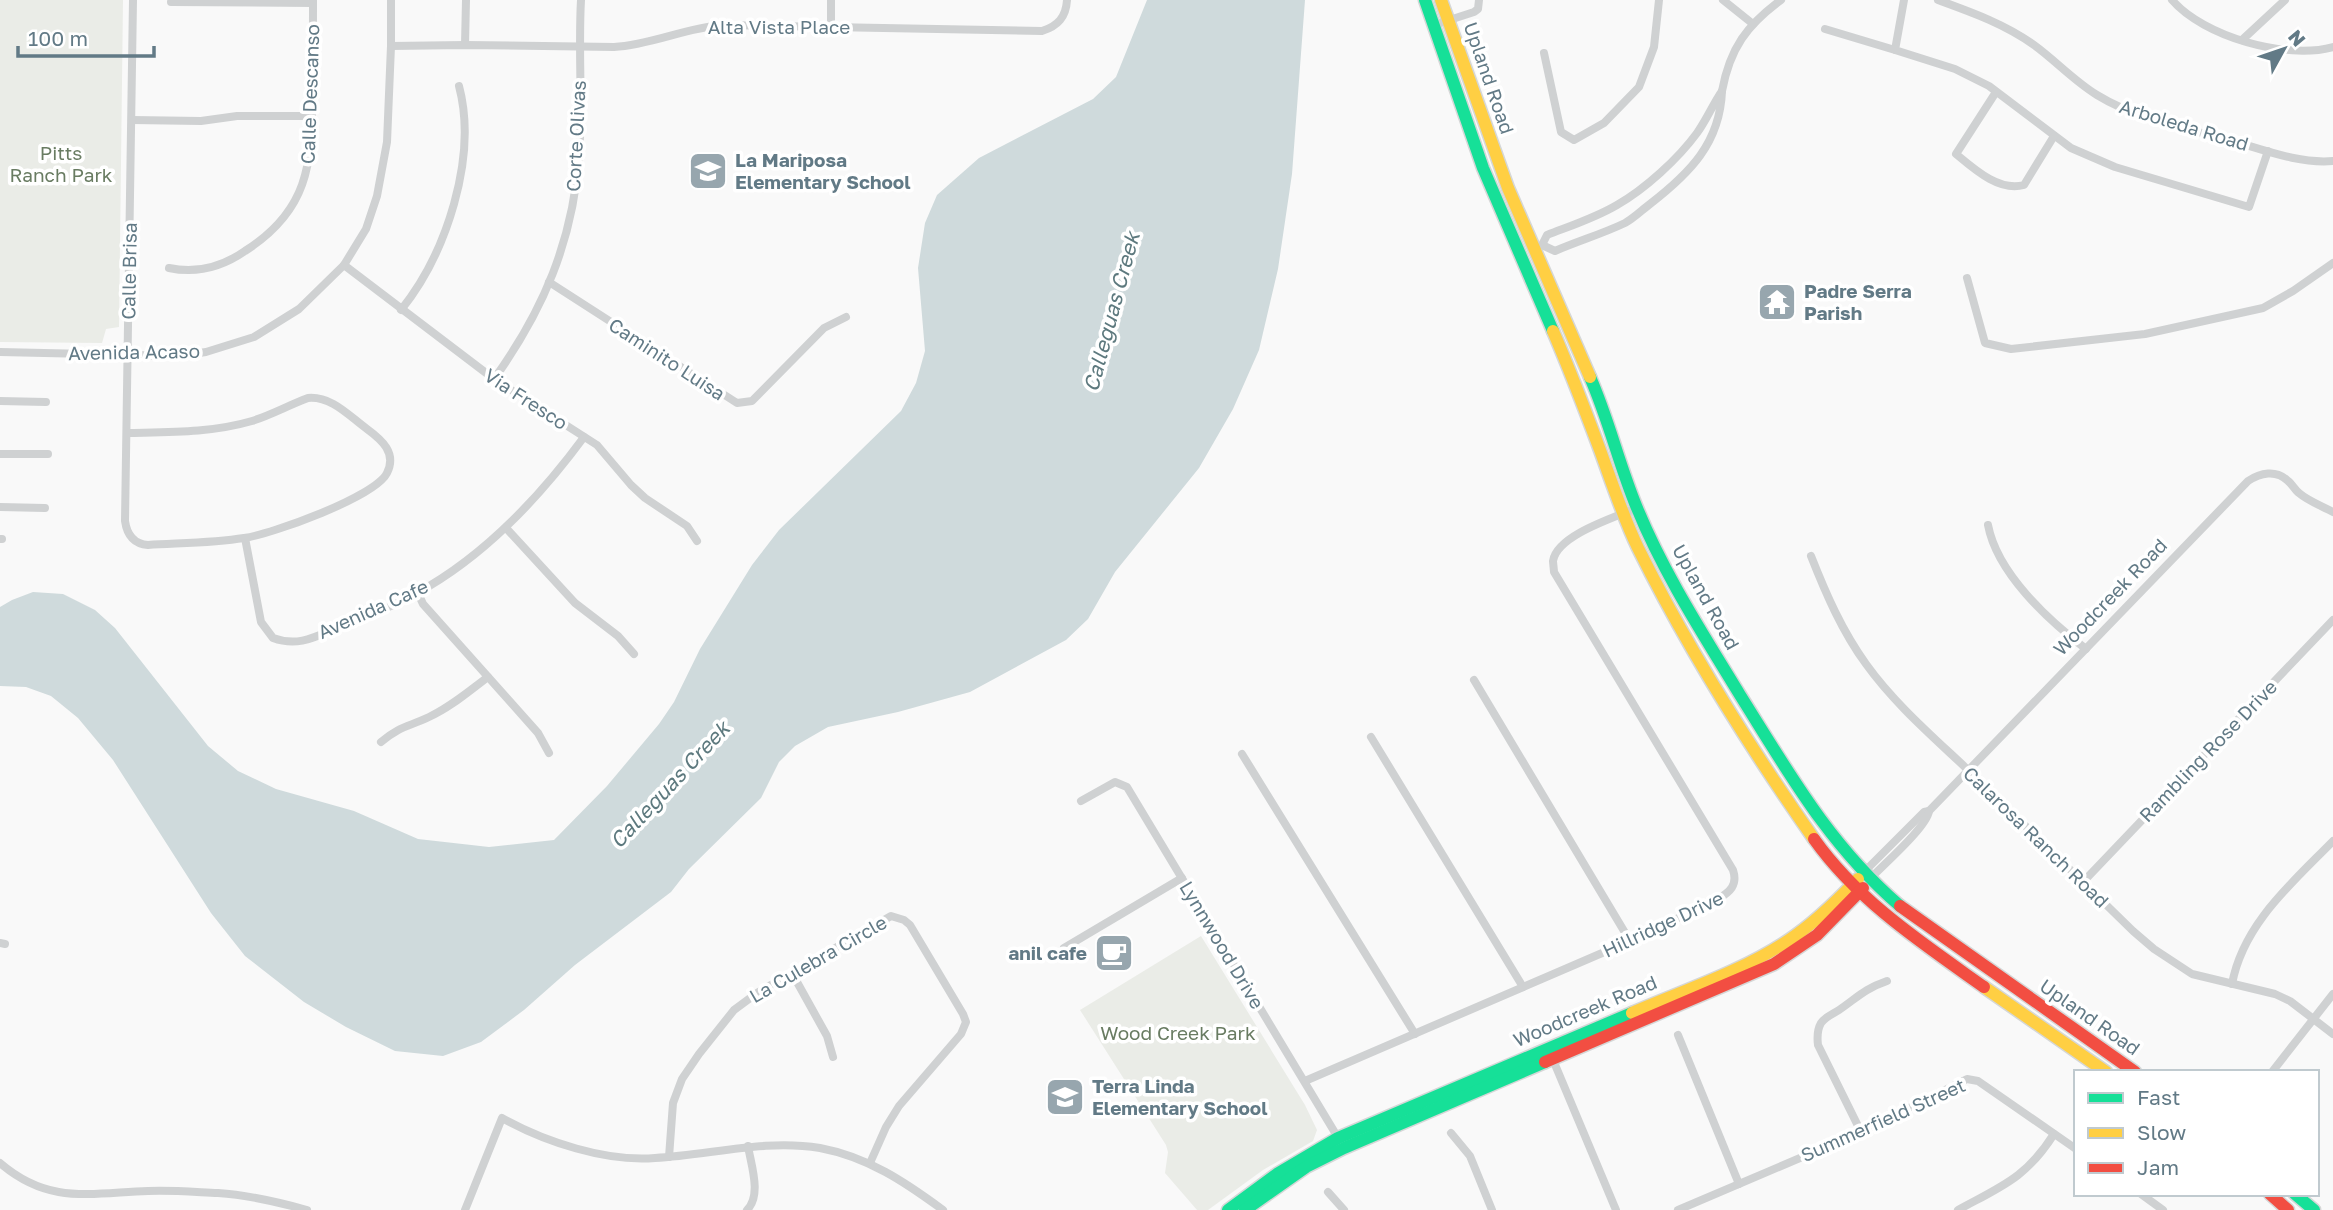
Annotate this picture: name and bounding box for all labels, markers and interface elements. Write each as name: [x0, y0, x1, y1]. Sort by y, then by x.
scale bar: [18, 14, 154, 58]
north arrow: [2249, 14, 2319, 84]
street label: Alta Vista Place: [708, 15, 850, 38]
street label: Upland Road: [1460, 19, 1519, 137]
street label: Calle Descanso: [296, 24, 323, 164]
text: 100 m: [28, 25, 88, 51]
text: N: [2284, 25, 2311, 51]
street label: Corte Olivas: [561, 80, 590, 192]
street label: Arboleda Road: [2117, 94, 2252, 155]
park label: Pitts Ranch Park: [9, 141, 113, 186]
place label: La Mariposa Elementary School: [735, 148, 911, 193]
school or university icon: La Mariposa Elementary School: [687, 150, 729, 192]
street label: Calle Brisa: [116, 222, 141, 320]
water label: Calleguas Creek: [1077, 227, 1145, 394]
place label: Padre Serra Parish: [1804, 279, 1912, 324]
temple icon: Padre Serra Parish: [1756, 281, 1798, 323]
street label: Caminito Luisa: [605, 312, 730, 405]
street label: Avenida Acaso: [68, 339, 200, 364]
street label: Via Fresco: [480, 363, 572, 434]
street label: Woodcreek Road: [2048, 533, 2171, 660]
street label: Upland Road: [1668, 540, 1745, 654]
street label: Avenida Cafe: [314, 574, 431, 643]
street label: Rambling Rose Drive: [2134, 675, 2281, 826]
water label: Calleguas Creek: [604, 714, 736, 853]
street label: Calarosa Ranch Road: [1959, 761, 2114, 912]
street label: Lynnwood Drive: [1175, 877, 1270, 1013]
street label: Hillridge Drive: [1599, 886, 1727, 962]
street label: La Culebra Circle: [745, 910, 890, 1007]
cafe icon: anil cafe: [1093, 932, 1135, 974]
place label: anil cafe: [1008, 941, 1087, 964]
street label: Woodcreek Road: [1510, 970, 1660, 1051]
street label: Upland Road: [2036, 974, 2145, 1060]
park label: Wood Creek Park: [1100, 1021, 1256, 1044]
legend: [2074, 1070, 2319, 1196]
street label: Summerfield Street: [1797, 1073, 1969, 1166]
place label: Terra Linda Elementary School: [1092, 1074, 1268, 1119]
school or university icon: Terra Linda Elementary School: [1044, 1076, 1086, 1118]
text: Fast: [2137, 1084, 2180, 1110]
text: Slow: [2137, 1119, 2186, 1145]
text: Jam: [2137, 1154, 2179, 1180]

